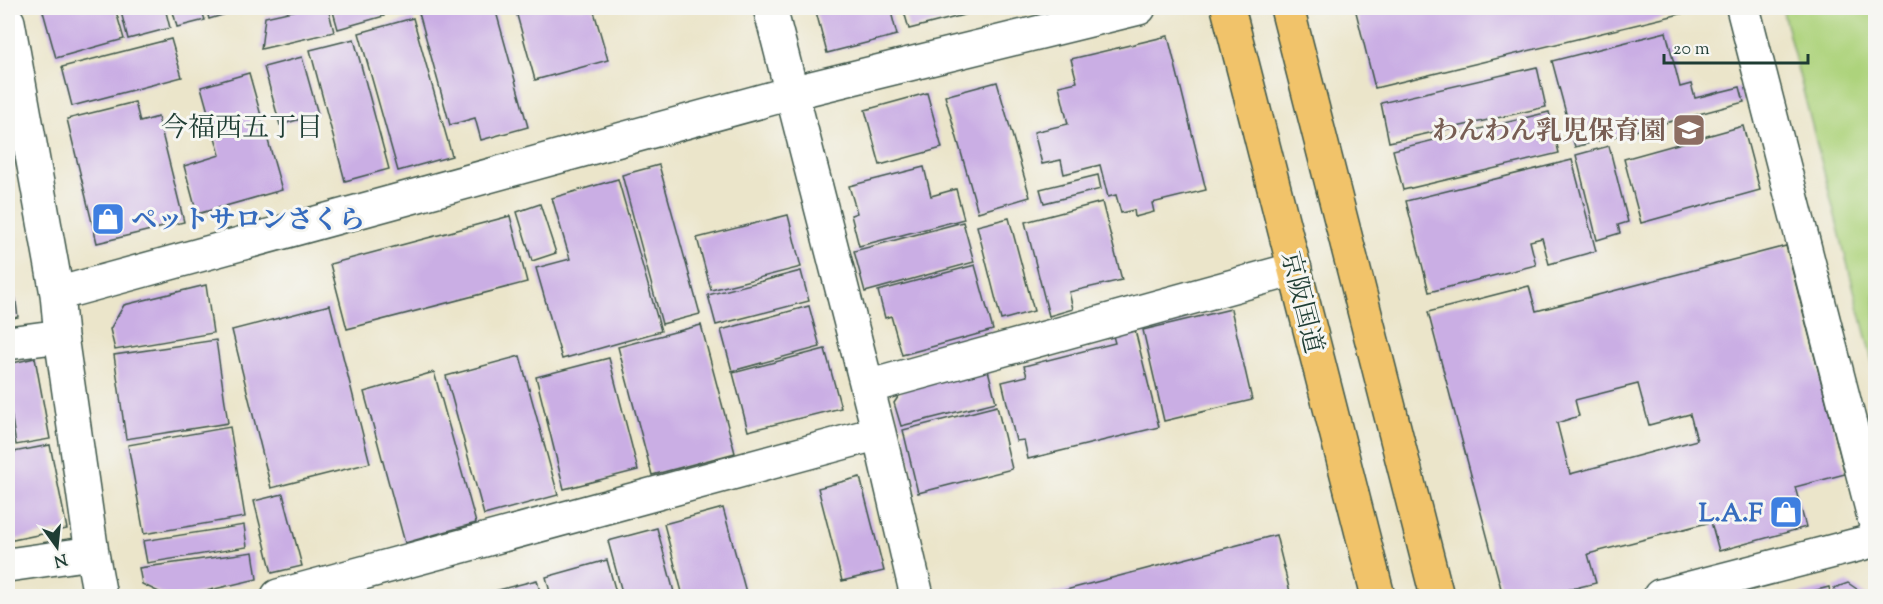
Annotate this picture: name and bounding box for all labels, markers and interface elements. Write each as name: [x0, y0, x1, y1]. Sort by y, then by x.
scale bar: [1664, 27, 1808, 65]
text: 20 m: [1673, 37, 1710, 63]
district label: 今福西五丁目: [161, 110, 323, 149]
school or university icon: わんわん乳児保育園: [1671, 112, 1707, 148]
place label: わんわん乳児保育園: [1432, 114, 1666, 151]
shop icon: ペットサロンさくら: [90, 201, 126, 237]
place label: ペットサロンさくら: [131, 203, 365, 240]
street label: 京阪国道: [1270, 248, 1331, 358]
shop icon: L.A.F: [1768, 494, 1804, 530]
place label: L.A.F: [1699, 496, 1764, 533]
north arrow: [27, 517, 87, 577]
text: N: [51, 546, 69, 572]

